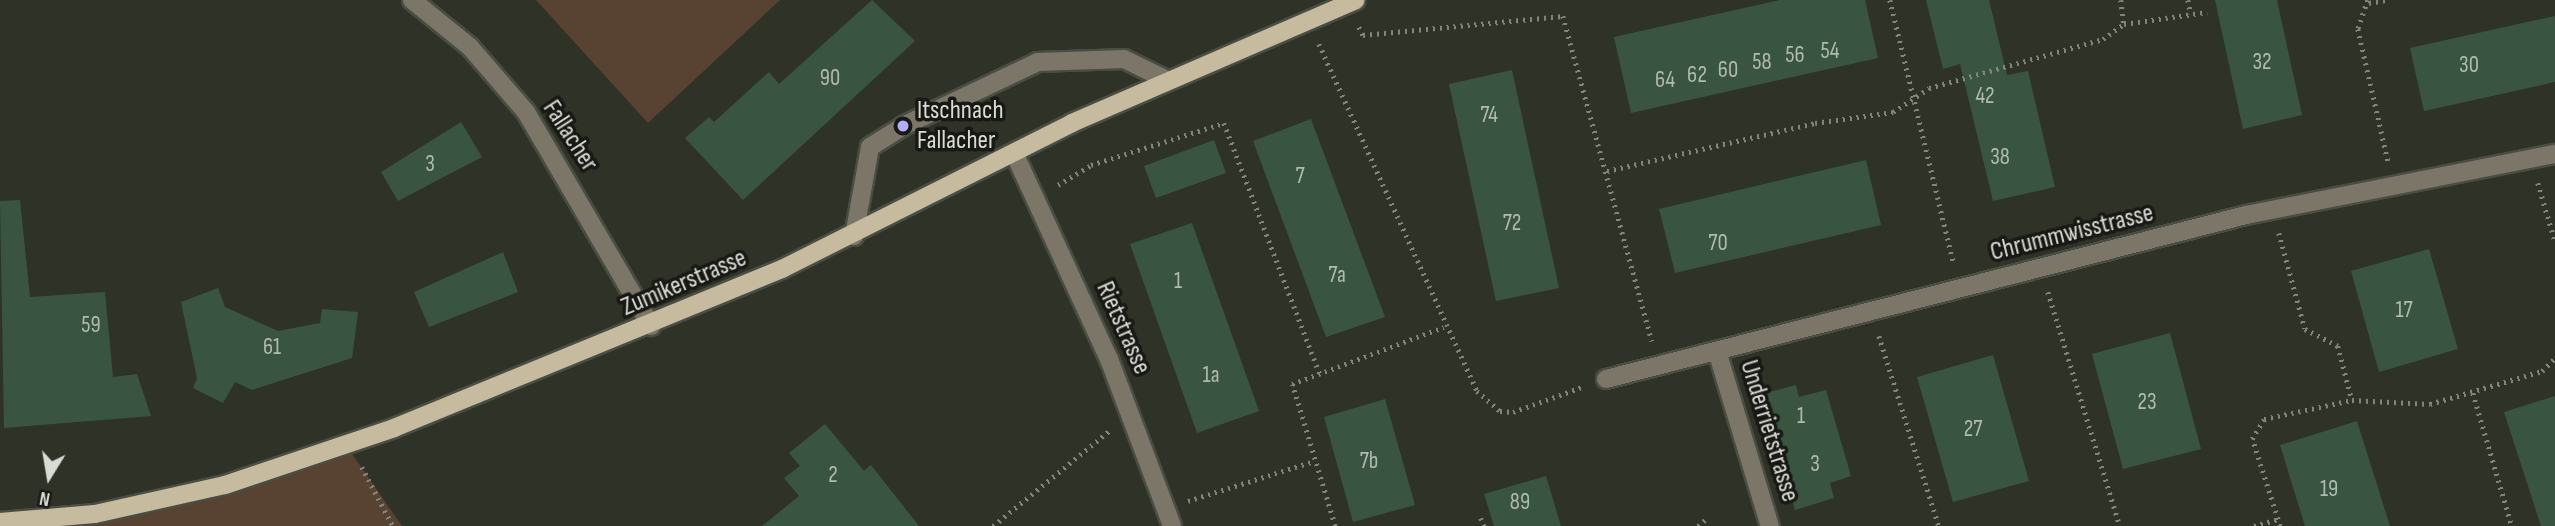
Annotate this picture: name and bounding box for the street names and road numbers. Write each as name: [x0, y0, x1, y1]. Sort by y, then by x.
street label: Fallacher: [536, 95, 604, 177]
street label: Chrummwisstrasse: [1987, 198, 2157, 268]
street label: Zumikerstrasse: [617, 243, 751, 323]
street label: Rietstrasse: [1089, 277, 1157, 379]
street label: Underrietstrasse: [1733, 356, 1805, 506]

